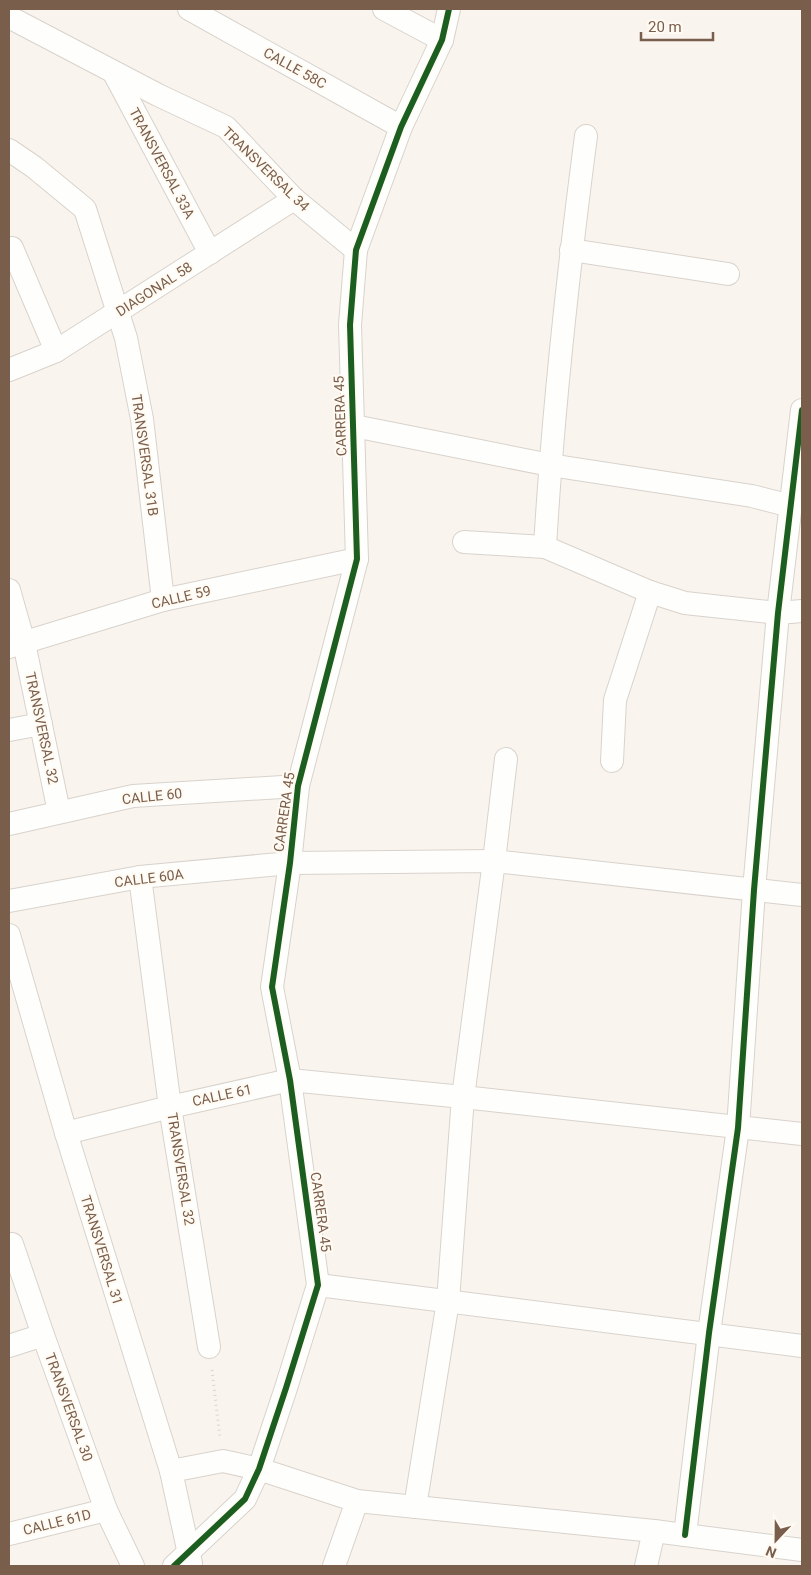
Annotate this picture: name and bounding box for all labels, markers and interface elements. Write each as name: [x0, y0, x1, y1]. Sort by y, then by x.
scale bar: [641, 10, 714, 42]
text: 20 m: [648, 18, 682, 36]
street label: CALLE 58C: [261, 44, 329, 92]
street label: TRANSVERSAL 33A: [126, 105, 198, 221]
street label: TRANSVERSAL 34: [219, 124, 313, 214]
street label: DIAGONAL 58: [113, 258, 195, 319]
street label: CARRERA 45: [331, 375, 349, 456]
street label: TRANSVERSAL 31B: [129, 393, 161, 517]
street label: CALLE 59: [150, 582, 212, 612]
street label: TRANSVERSAL 32: [22, 671, 62, 786]
street label: CARRERA 45: [270, 771, 298, 853]
street label: CALLE 60: [121, 785, 183, 807]
street label: CALLE 60A: [113, 866, 185, 890]
street label: CALLE 61: [191, 1081, 253, 1109]
street label: TRANSVERSAL 32: [164, 1111, 198, 1227]
street label: CARRERA 45: [307, 1171, 335, 1253]
street label: TRANSVERSAL 31: [78, 1193, 126, 1307]
street label: TRANSVERSAL 30: [42, 1351, 96, 1463]
street label: CALLE 61D: [21, 1506, 93, 1538]
north arrow: [751, 1515, 801, 1565]
text: N: [764, 1543, 779, 1561]

